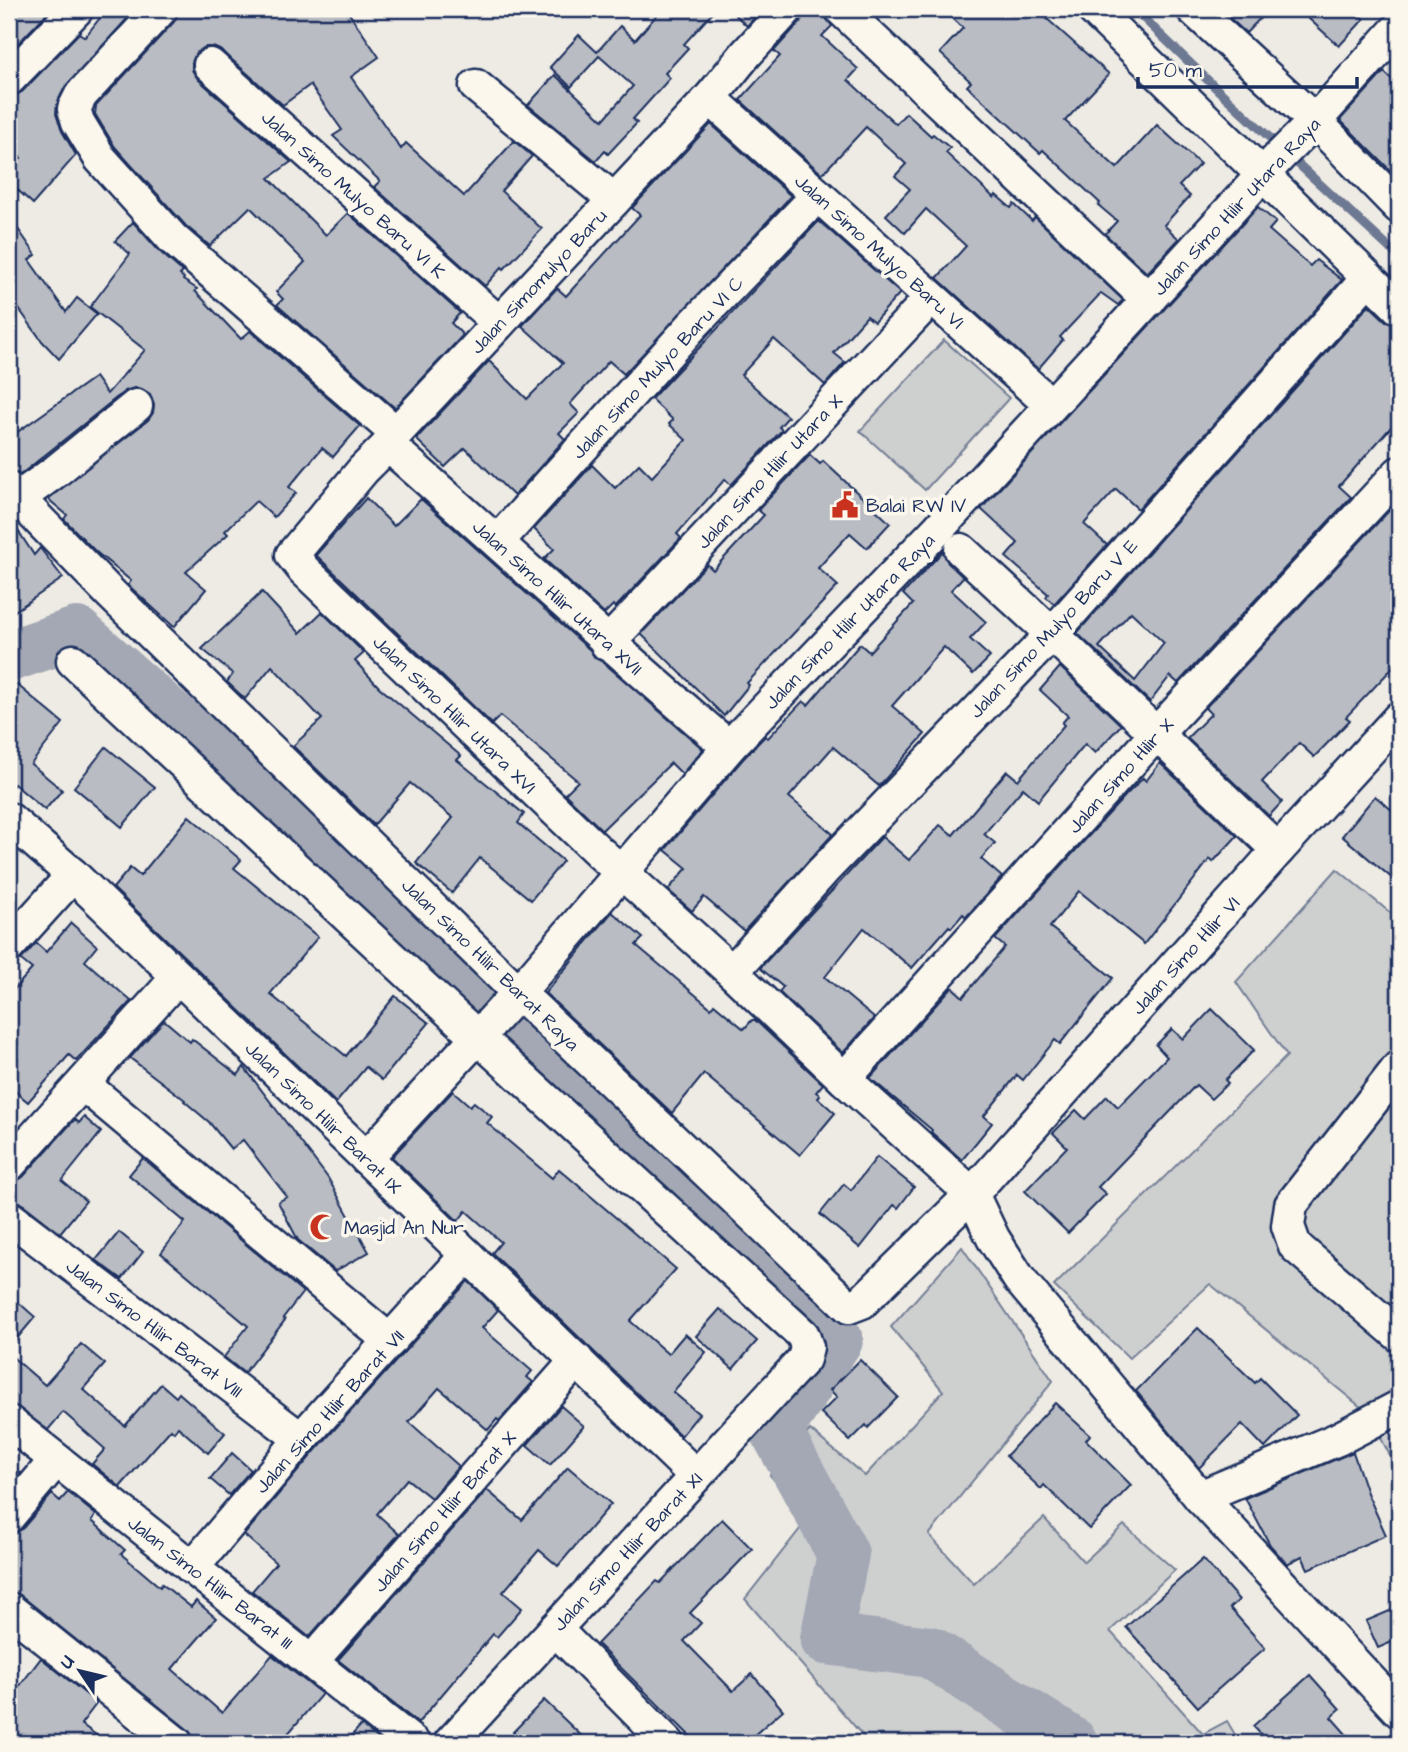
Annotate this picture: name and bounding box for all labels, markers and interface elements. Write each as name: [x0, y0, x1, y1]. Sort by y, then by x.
scale bar: [1138, 46, 1357, 90]
text: 50 m: [1149, 56, 1203, 85]
street label: Jalan Simo Mulyo Baru VI K: [254, 105, 451, 286]
street label: Jalan Simo Hilir Utara Raya: [1147, 112, 1328, 303]
street label: Jalan Simo Mulyo Baru VI: [787, 168, 970, 337]
street label: Jalan Simomulyo Baru: [465, 203, 615, 361]
street label: Jalan Simo Mulyo Baru VI C: [566, 270, 751, 466]
street label: Jalan Simo Hilir Utara X: [691, 389, 849, 556]
public building icon: Balai RW IV: [830, 490, 860, 520]
place label: Balai RW IV: [866, 493, 966, 520]
street label: Jalan Simo Hilir Utara XVII: [466, 514, 648, 682]
street label: Jalan Simo Hilir Utara Raya: [759, 528, 942, 717]
street label: Jalan Simo Mulyo Baru V E: [964, 533, 1145, 725]
street label: Jalan Simo Hilir Utara XVI: [366, 630, 542, 800]
street label: Jalan Simo Hilir X: [1062, 712, 1180, 840]
street label: Jalan Simo Hilir Barat Raya: [394, 873, 585, 1058]
street label: Jalan Simo Hilir VI: [1126, 891, 1247, 1021]
street label: Jalan Simo Hilir Barat IX: [238, 1036, 407, 1200]
mosque icon: Masjid An Nur: [308, 1212, 338, 1242]
place label: Masjid An Nur: [344, 1215, 464, 1242]
street label: Jalan Simo Hilir Barat VIII: [60, 1254, 248, 1405]
street label: Jalan Simo Hilir Barat VII: [249, 1324, 411, 1500]
street label: Jalan Simo Hilir Barat X: [367, 1425, 523, 1599]
street label: Jalan Simo Hilir Barat XI: [547, 1466, 709, 1638]
street label: Jalan Simo Hilir Barat III: [122, 1510, 298, 1656]
north arrow: [46, 1636, 116, 1706]
text: U: [53, 1650, 82, 1674]

